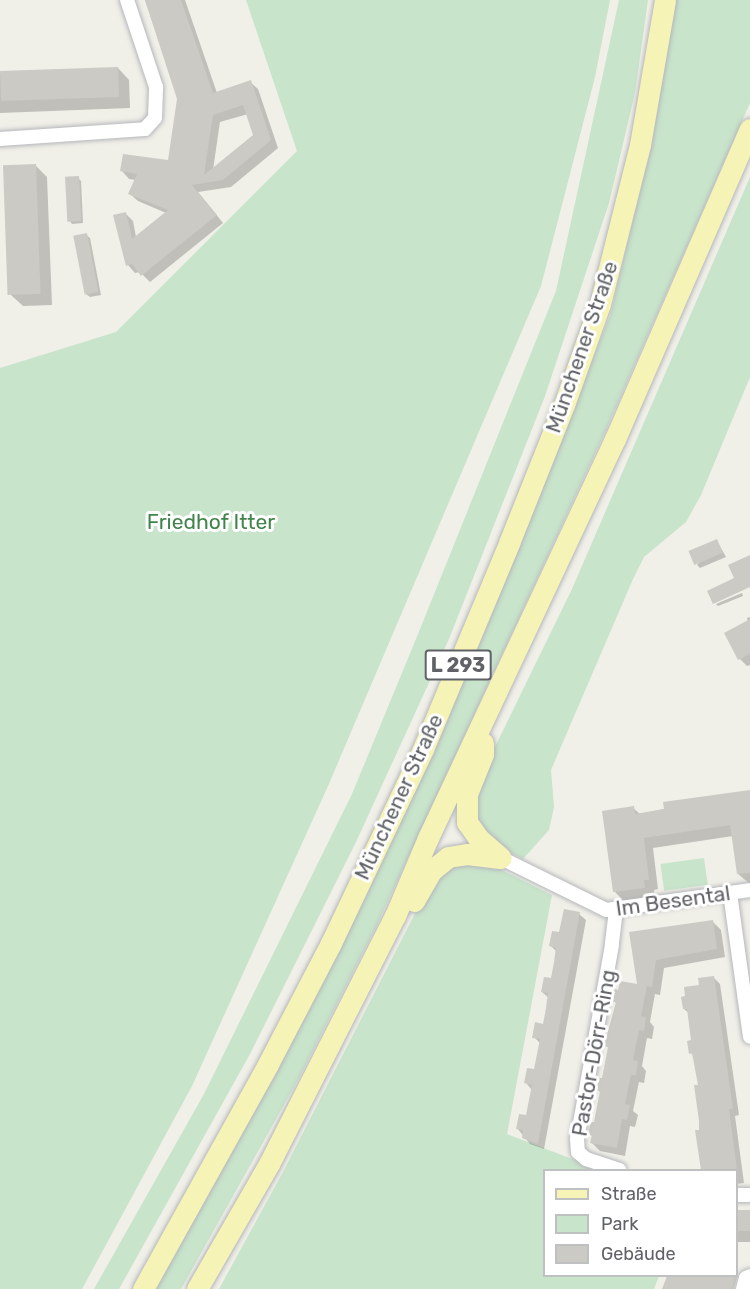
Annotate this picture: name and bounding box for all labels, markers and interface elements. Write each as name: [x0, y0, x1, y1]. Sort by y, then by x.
street label: Münchener Straße: [541, 258, 623, 436]
park label: Friedhof Itter: [146, 509, 276, 535]
road number: L 293: [424, 648, 492, 682]
street label: Münchener Straße: [349, 710, 449, 884]
street label: Im Besental: [614, 881, 732, 921]
street label: Pastor-Dörr-Ring: [567, 968, 621, 1138]
legend: [543, 1169, 738, 1277]
text: Straße: [601, 1183, 657, 1205]
text: Park: [601, 1213, 638, 1235]
text: Gebäude: [601, 1243, 676, 1265]

